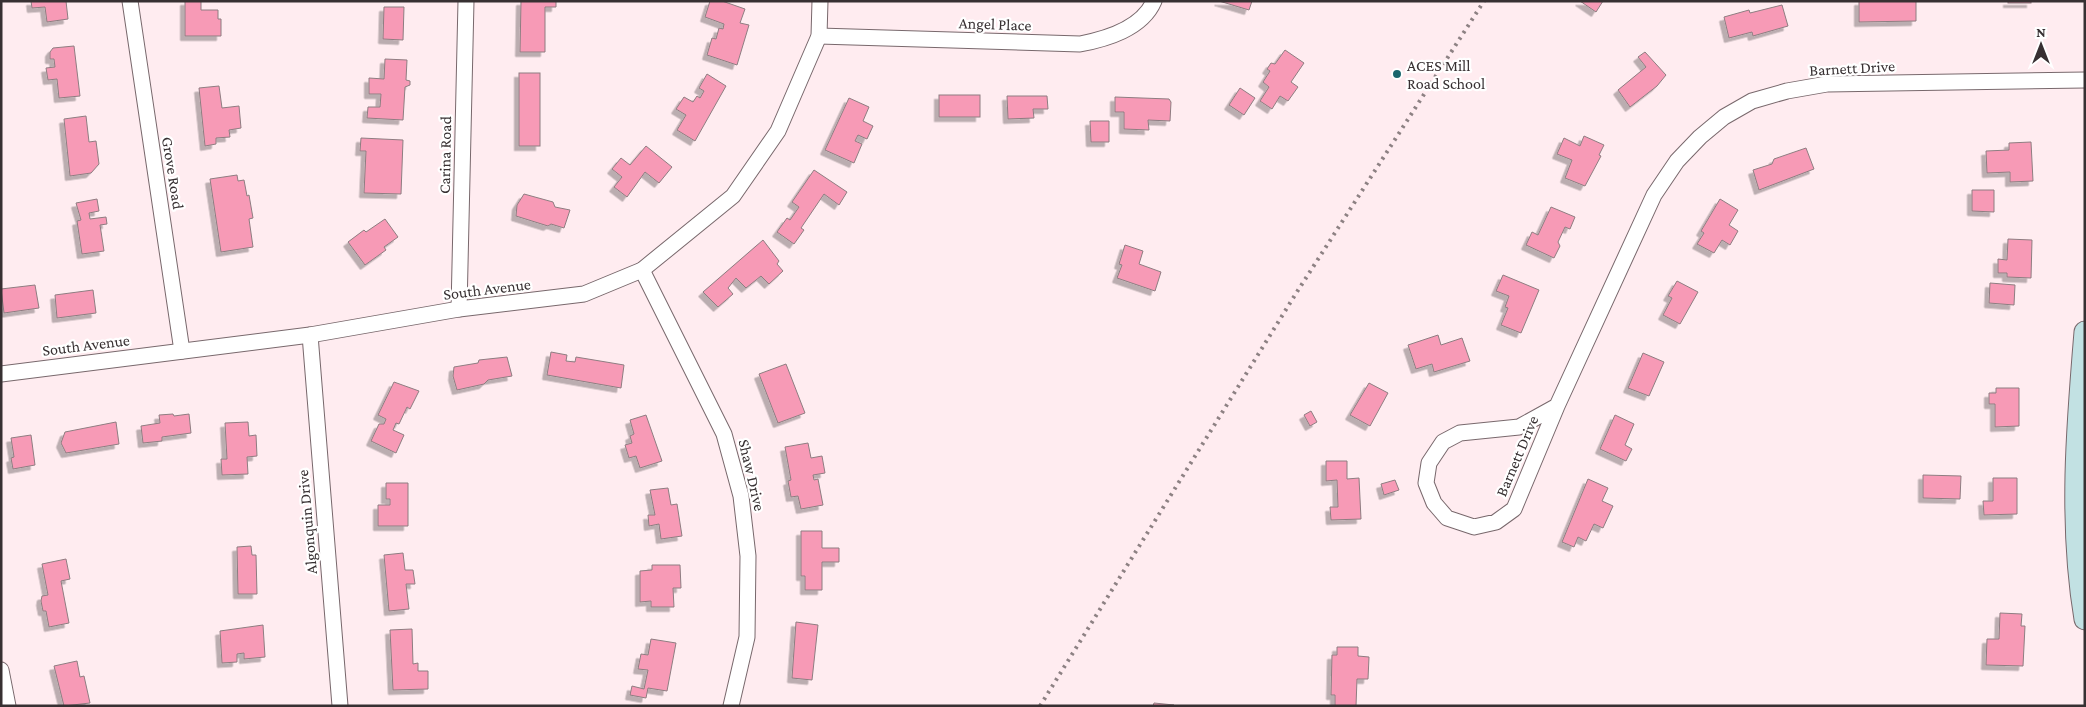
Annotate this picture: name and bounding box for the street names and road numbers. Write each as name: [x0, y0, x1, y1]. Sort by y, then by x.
street label: Angel Place: [958, 14, 1032, 35]
street label: Barnett Drive: [1809, 57, 1895, 79]
street label: Carina Road: [436, 115, 454, 194]
street label: Grove Road: [159, 136, 187, 211]
street label: South Avenue: [442, 275, 532, 303]
street label: South Avenue: [41, 331, 131, 359]
street label: Barnett Drive: [1492, 413, 1542, 499]
street label: Shaw Drive: [736, 438, 768, 512]
street label: Algonquin Drive: [294, 469, 321, 575]

